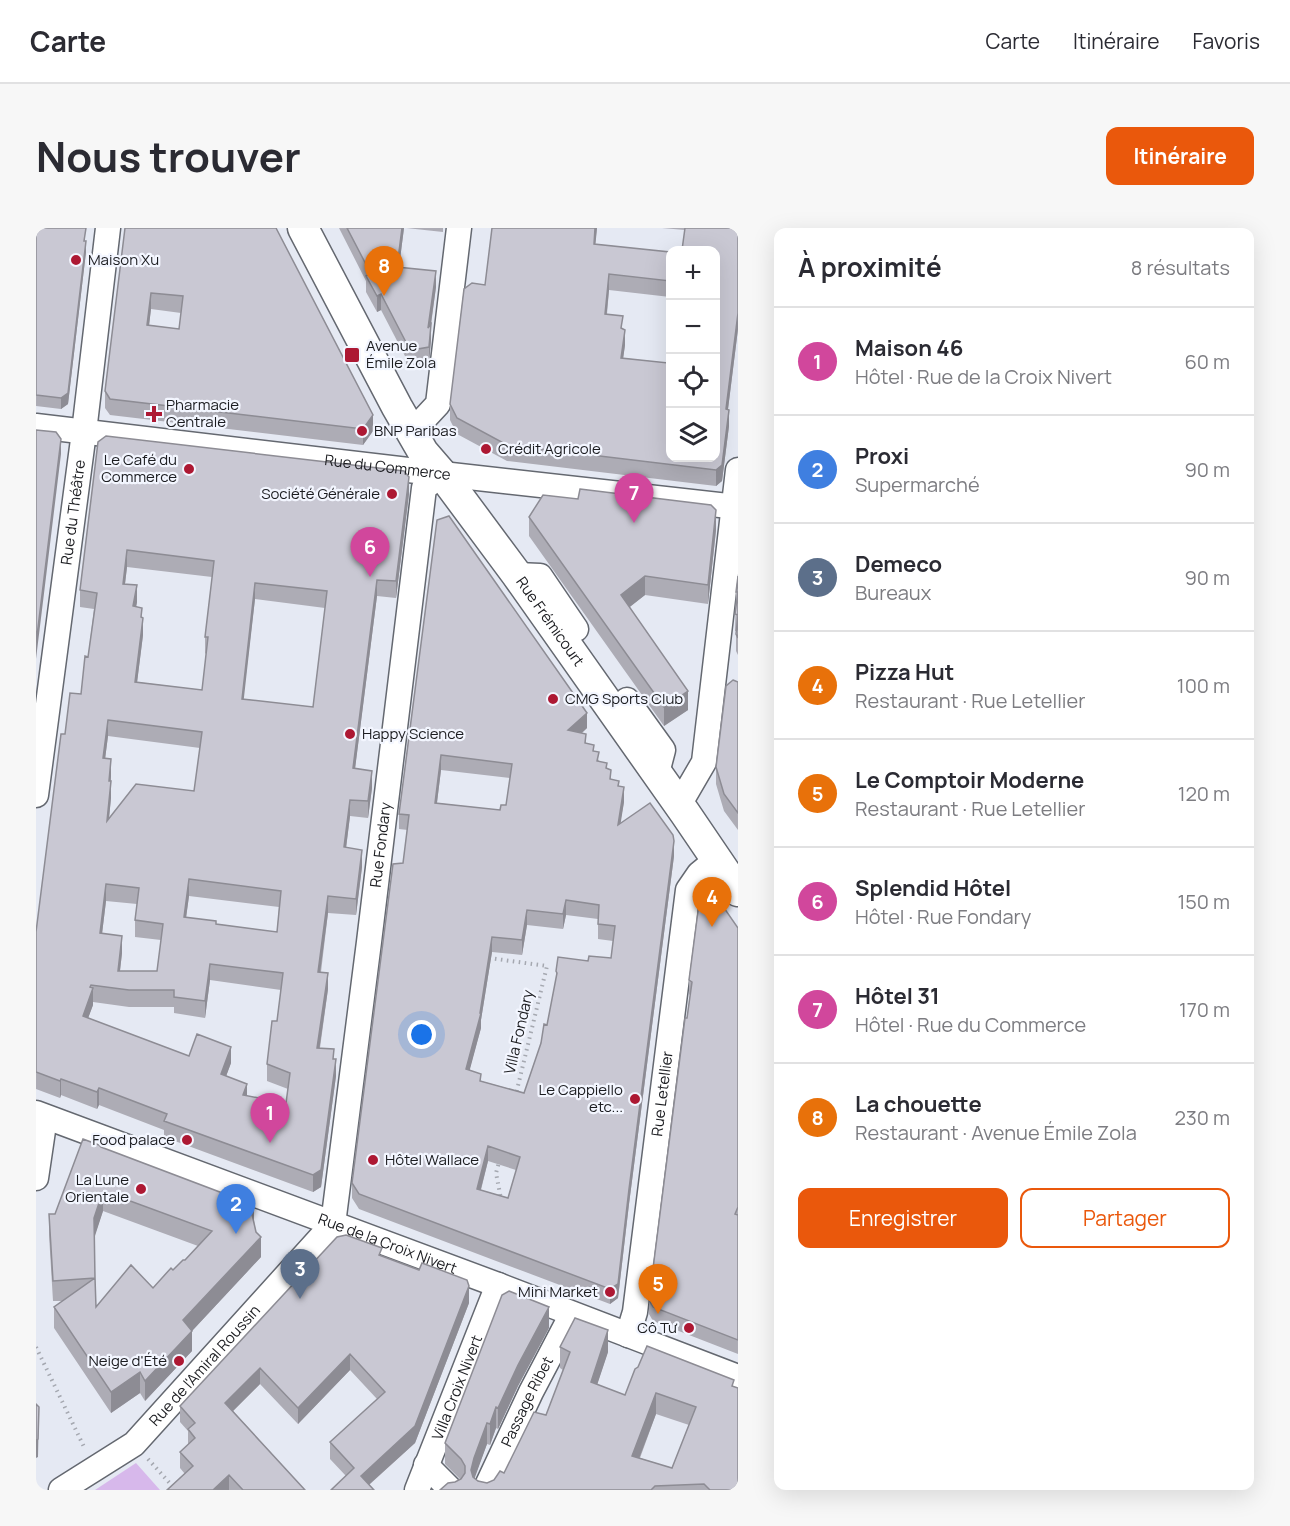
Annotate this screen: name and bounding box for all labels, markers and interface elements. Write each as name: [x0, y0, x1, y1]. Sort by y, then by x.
text: Carte: [30, 22, 106, 60]
text: Carte: [986, 27, 1040, 55]
text: Itinéraire: [1073, 27, 1159, 55]
text: Favoris: [1192, 27, 1260, 55]
text: Nous trouver: [36, 127, 301, 185]
button: Itinéraire: [1106, 127, 1254, 185]
map controls: [666, 246, 720, 462]
button: +: [666, 246, 720, 300]
pin: 8: [364, 247, 404, 296]
place label: Maison Xu: [88, 249, 159, 270]
text: À proximité: [798, 249, 942, 285]
marker: Maison Xu: [69, 253, 83, 267]
text: 8 résultats: [1131, 254, 1230, 281]
button: −: [666, 300, 720, 354]
text: Maison 46: [855, 333, 963, 363]
place label: Avenue Émile Zola: [366, 335, 436, 373]
marker: Avenue Émile Zola: [343, 346, 361, 364]
text: 1: [813, 348, 822, 375]
text: 60 m: [1184, 348, 1230, 375]
button: locate: [666, 354, 720, 408]
text: Hôtel · Rue de la Croix Nivert: [855, 363, 1112, 390]
place label: Pharmacie Centrale: [166, 394, 239, 432]
marker: Pharmacie Centrale: [147, 407, 161, 421]
button: layers: [666, 408, 720, 462]
place label: BNP Paribas: [374, 420, 457, 441]
marker: BNP Paribas: [355, 424, 369, 438]
place label: Crédit Agricole: [498, 438, 601, 459]
text: Proxi: [855, 441, 909, 471]
marker: Crédit Agricole: [479, 442, 493, 456]
place label: Le Café du Commerce: [101, 449, 177, 487]
street label: Rue du Commerce: [323, 449, 452, 485]
text: 2: [812, 456, 823, 483]
text: 90 m: [1184, 456, 1230, 483]
street label: Rue du Théâtre: [56, 458, 90, 566]
marker: Le Café du Commerce: [182, 462, 196, 476]
text: Supermarché: [855, 471, 980, 498]
pin: 7: [614, 474, 654, 523]
place label: Société Générale: [261, 483, 380, 504]
marker: Société Générale: [385, 487, 399, 501]
pin: 6: [350, 528, 390, 577]
text: Demeco: [855, 549, 942, 579]
text: 3: [812, 564, 823, 591]
text: 90 m: [1184, 564, 1230, 591]
street label: Rue Frémicourt: [511, 572, 589, 670]
text: Bureaux: [855, 579, 931, 606]
text: Pizza Hut: [855, 657, 954, 687]
text: 4: [811, 672, 824, 699]
text: 100 m: [1177, 672, 1230, 699]
text: Restaurant · Rue Letellier: [855, 687, 1085, 714]
place label: CMG Sports Club: [565, 688, 683, 709]
marker: CMG Sports Club: [546, 692, 560, 706]
place label: Happy Science: [362, 723, 464, 744]
marker: Happy Science: [343, 727, 357, 741]
text: Le Comptoir Moderne: [855, 765, 1084, 795]
text: 5: [812, 780, 823, 807]
text: 120 m: [1178, 780, 1230, 807]
text: Restaurant · Rue Letellier: [855, 795, 1085, 822]
street label: Rue Fondary: [365, 801, 396, 889]
text: Splendid Hôtel: [855, 873, 1011, 903]
pin: 4: [692, 878, 732, 927]
text: 6: [811, 888, 824, 915]
text: 150 m: [1177, 888, 1230, 915]
text: Hôtel · Rue Fondary: [855, 903, 1031, 930]
text: Hôtel 31: [855, 981, 940, 1011]
street label: Villa Fondary: [499, 987, 538, 1076]
text: 7: [812, 996, 823, 1023]
text: 170 m: [1179, 996, 1230, 1023]
text: Hôtel · Rue du Commerce: [855, 1011, 1086, 1038]
your location: [407, 1020, 436, 1049]
street label: Rue Letellier: [646, 1049, 678, 1138]
place label: Le Cappiello etc...: [539, 1079, 623, 1117]
text: La chouette: [855, 1089, 982, 1119]
marker: Le Cappiello etc...: [628, 1092, 642, 1106]
pin: 1: [250, 1094, 290, 1143]
text: 8: [811, 1104, 824, 1131]
text: 230 m: [1174, 1104, 1230, 1131]
text: Restaurant · Avenue Émile Zola: [855, 1119, 1137, 1146]
place label: Food palace: [92, 1129, 175, 1150]
marker: Food palace: [180, 1133, 194, 1147]
place label: Hôtel Wallace: [385, 1149, 479, 1170]
marker: Hôtel Wallace: [366, 1153, 380, 1167]
place label: La Lune Orientale: [65, 1169, 129, 1207]
marker: La Lune Orientale: [134, 1182, 148, 1196]
pin: 2: [216, 1184, 256, 1234]
button: Enregistrer: [798, 1188, 1008, 1248]
button: Partager: [1020, 1188, 1230, 1248]
street label: Rue de la Croix Nivert: [315, 1208, 460, 1279]
pin: 3: [280, 1250, 320, 1299]
pin: 5: [638, 1264, 678, 1314]
place label: Mini Market: [518, 1281, 598, 1302]
marker: Mini Market: [603, 1285, 617, 1299]
street label: Rue de l'Amiral Roussin: [144, 1300, 265, 1430]
place label: Cô Tư: [637, 1317, 678, 1338]
marker: Cô Tư: [682, 1321, 696, 1335]
street label: Villa Croix Nivert: [427, 1332, 487, 1443]
place label: Neige d'Été: [88, 1350, 167, 1371]
street label: Passage Ribet: [496, 1352, 558, 1450]
marker: Neige d'Été: [172, 1354, 186, 1368]

